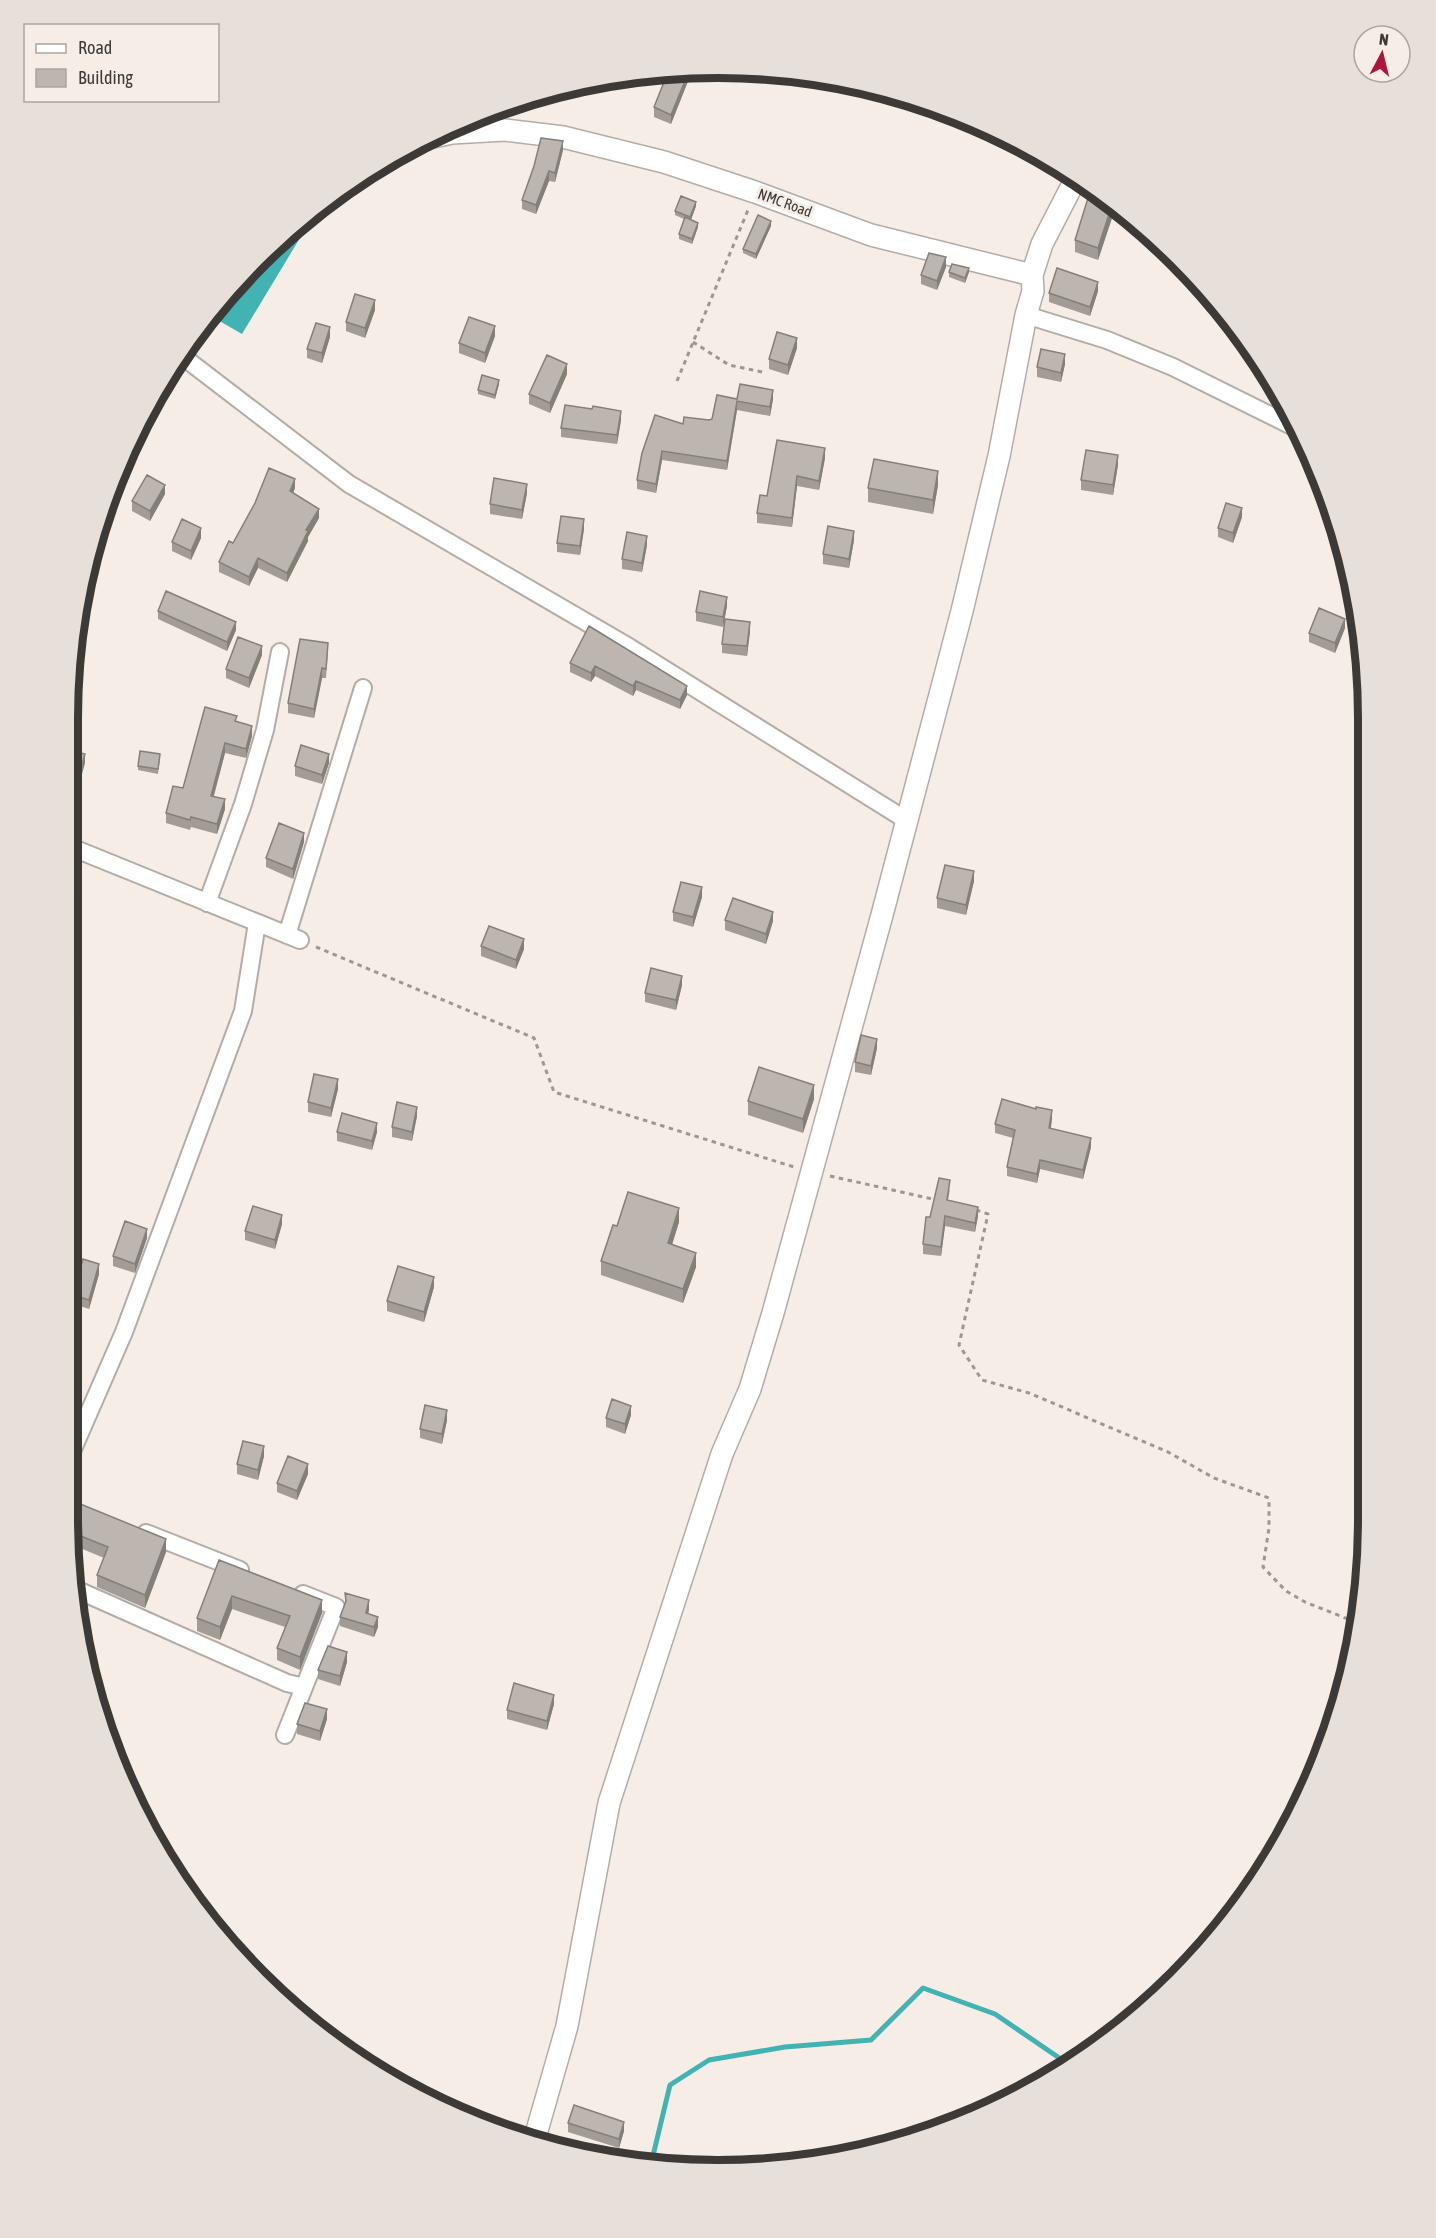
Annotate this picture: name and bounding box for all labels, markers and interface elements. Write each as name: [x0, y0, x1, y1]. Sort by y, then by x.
legend: [24, 24, 219, 102]
north arrow: [1352, 24, 1412, 84]
text: N: [1378, 30, 1390, 49]
text: Road: [78, 37, 112, 58]
text: Building: [78, 67, 133, 88]
street label: NMC Road: [756, 185, 815, 220]

